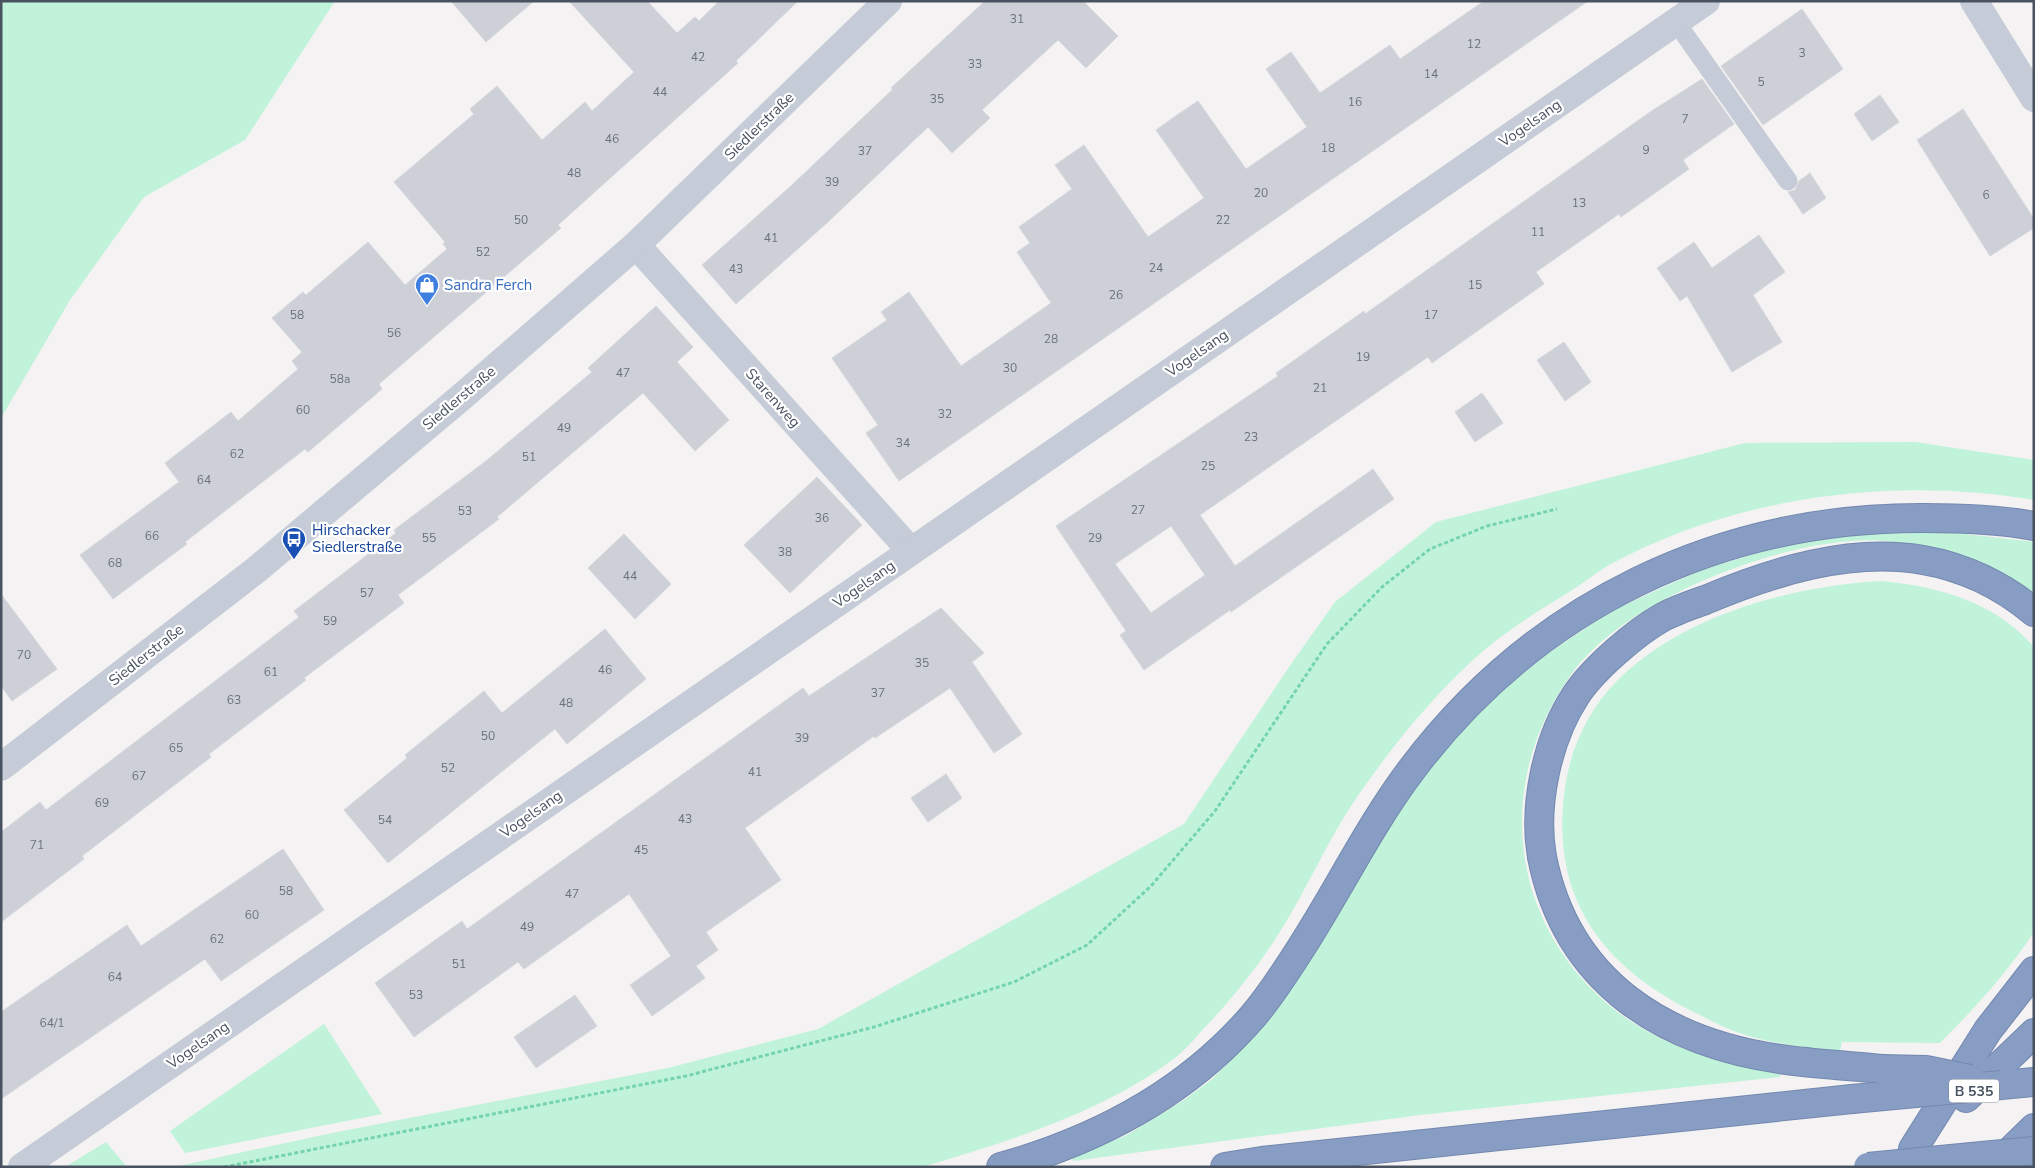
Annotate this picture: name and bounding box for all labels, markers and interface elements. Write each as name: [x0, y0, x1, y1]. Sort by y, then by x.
house number: 31: [1010, 11, 1024, 27]
house number: 12: [1467, 36, 1481, 52]
house number: 3: [1798, 45, 1806, 61]
house number: 42: [691, 49, 705, 65]
house number: 33: [968, 56, 982, 72]
house number: 14: [1424, 66, 1438, 82]
house number: 5: [1757, 74, 1765, 90]
house number: 44: [653, 84, 667, 100]
street label: Siedlerstraße: [720, 88, 798, 164]
house number: 35: [930, 91, 944, 107]
house number: 16: [1348, 94, 1362, 110]
street label: Vogelsang: [1494, 94, 1565, 152]
house number: 7: [1681, 111, 1689, 127]
house number: 46: [605, 131, 619, 147]
house number: 18: [1321, 140, 1335, 156]
house number: 9: [1642, 142, 1650, 158]
house number: 37: [858, 143, 872, 159]
house number: 48: [567, 165, 581, 181]
house number: 39: [825, 174, 839, 190]
house number: 20: [1254, 185, 1268, 201]
house number: 6: [1982, 187, 1990, 203]
house number: 13: [1572, 195, 1586, 211]
house number: 50: [514, 212, 528, 228]
house number: 22: [1216, 212, 1230, 228]
house number: 11: [1531, 224, 1545, 240]
house number: 41: [764, 230, 778, 246]
house number: 52: [476, 244, 490, 260]
house number: 24: [1149, 260, 1163, 276]
house number: 43: [729, 261, 743, 277]
shop icon: Sandra Ferch: [414, 272, 440, 306]
place label: Sandra Ferch: [444, 275, 532, 295]
house number: 15: [1468, 277, 1482, 293]
house number: 26: [1109, 287, 1123, 303]
house number: 58: [290, 307, 304, 323]
house number: 17: [1424, 307, 1438, 323]
street label: Vogelsang: [1161, 324, 1232, 382]
house number: 56: [387, 325, 401, 341]
house number: 28: [1044, 331, 1058, 347]
house number: 19: [1356, 349, 1370, 365]
house number: 30: [1003, 360, 1017, 376]
street label: Siedlerstraße: [418, 361, 500, 435]
street label: Starenweg: [741, 364, 805, 432]
house number: 47: [616, 365, 630, 381]
house number: 58a: [330, 371, 350, 387]
house number: 21: [1313, 380, 1327, 396]
house number: 60: [296, 402, 310, 418]
house number: 32: [938, 406, 952, 422]
house number: 49: [557, 420, 571, 436]
house number: 23: [1244, 429, 1258, 445]
house number: 34: [896, 435, 910, 451]
house number: 62: [230, 446, 244, 462]
house number: 51: [522, 449, 536, 465]
house number: 25: [1201, 458, 1215, 474]
house number: 64: [197, 472, 211, 488]
house number: 27: [1131, 502, 1145, 518]
house number: 53: [458, 503, 472, 519]
house number: 36: [815, 510, 829, 526]
place label: Hirschacker Siedlerstraße: [312, 520, 402, 557]
bus stop icon: Hirschacker Siedlerstraße: [281, 526, 307, 560]
house number: 66: [145, 528, 159, 544]
house number: 55: [422, 530, 436, 546]
house number: 29: [1088, 530, 1102, 546]
house number: 38: [778, 544, 792, 560]
house number: 68: [108, 555, 122, 571]
street label: Vogelsang: [828, 555, 899, 613]
house number: 44: [623, 568, 637, 584]
house number: 57: [360, 585, 374, 601]
house number: 59: [323, 613, 337, 629]
street label: Siedlerstraße: [104, 619, 188, 691]
house number: 70: [17, 647, 31, 663]
house number: 35: [915, 655, 929, 671]
house number: 46: [598, 662, 612, 678]
house number: 61: [264, 664, 278, 680]
house number: 37: [871, 685, 885, 701]
house number: 63: [227, 692, 241, 708]
house number: 48: [559, 695, 573, 711]
house number: 50: [481, 728, 495, 744]
house number: 39: [795, 730, 809, 746]
house number: 65: [169, 740, 183, 756]
house number: 52: [441, 760, 455, 776]
house number: 41: [748, 764, 762, 780]
house number: 67: [132, 768, 146, 784]
street label: Vogelsang: [495, 785, 566, 843]
house number: 69: [95, 795, 109, 811]
house number: 43: [678, 811, 692, 827]
house number: 54: [378, 812, 392, 828]
house number: 71: [30, 837, 44, 853]
house number: 45: [634, 842, 648, 858]
house number: 58: [279, 883, 293, 899]
house number: 47: [565, 886, 579, 902]
house number: 60: [245, 907, 259, 923]
house number: 49: [520, 919, 534, 935]
house number: 62: [210, 931, 224, 947]
house number: 51: [452, 956, 466, 972]
house number: 64: [108, 969, 122, 985]
house number: 53: [409, 987, 423, 1003]
house number: 64/1: [40, 1015, 65, 1031]
street label: Vogelsang: [162, 1016, 233, 1074]
road number: B 535: [1949, 1080, 1999, 1102]

